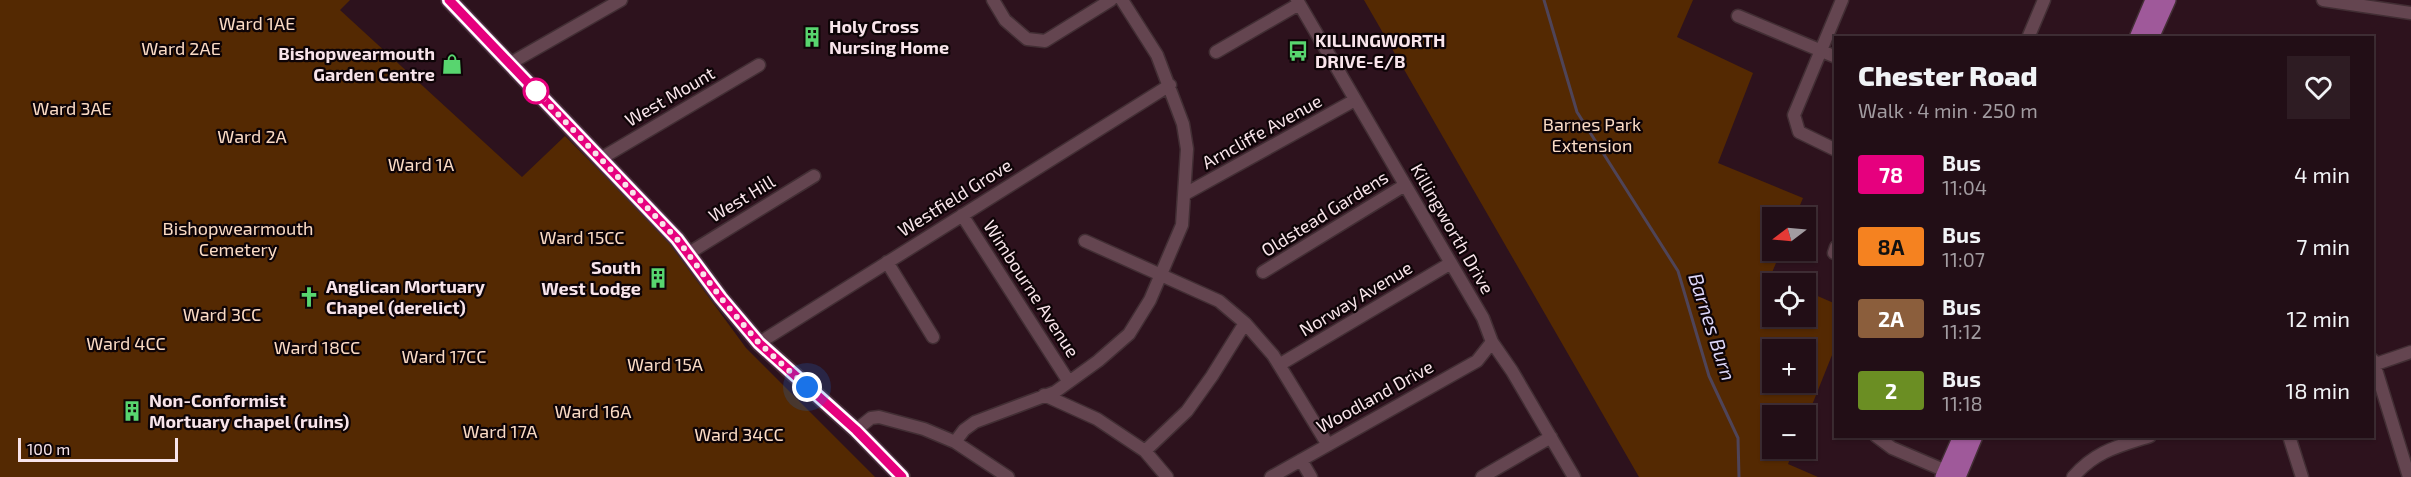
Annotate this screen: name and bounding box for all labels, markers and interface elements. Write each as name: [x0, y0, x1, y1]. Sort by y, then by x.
park label: Ward 1AE: [219, 12, 295, 34]
place label: Holy Cross Nursing Home: [829, 15, 949, 58]
building icon: Holy Cross Nursing Home: [800, 25, 824, 49]
place label: KILLINGWORTH DRIVE-E/B: [1315, 29, 1446, 72]
park label: Ward 2AE: [141, 37, 221, 59]
bus stop icon: KILLINGWORTH DRIVE-E/B: [1286, 39, 1310, 63]
place label: Bishopwearmouth Garden Centre: [278, 42, 435, 85]
shop icon: Bishopwearmouth Garden Centre: [440, 52, 464, 76]
button: heart: [2287, 56, 2350, 119]
text: Chester Road: [1858, 58, 2038, 92]
street label: West Mount: [621, 62, 718, 131]
unlabelled marker: [523, 78, 549, 104]
street label: Arncliffe Avenue: [1198, 89, 1325, 173]
park label: Ward 3AE: [32, 97, 112, 119]
text: Walk · 4 min · 250 m: [1858, 98, 2038, 122]
park label: Barnes Park Extension: [1543, 113, 1641, 156]
park label: Ward 2A: [217, 125, 288, 147]
text: Bus: [1942, 149, 1981, 175]
park label: Ward 1A: [388, 153, 455, 175]
street label: Westfield Grove: [893, 153, 1015, 241]
street label: Killingworth Drive: [1407, 159, 1499, 298]
text: 4 min: [2294, 161, 2350, 187]
text: 78: [1879, 162, 1903, 187]
street label: Oldstead Gardens: [1257, 165, 1392, 261]
street label: West Hill: [704, 169, 779, 227]
text: 11:04: [1942, 175, 1987, 199]
north arrow: [1762, 207, 1816, 261]
map controls: [1762, 207, 1816, 459]
street label: Wimbourne Avenue: [979, 216, 1084, 361]
park label: Bishopwearmouth Cemetery: [163, 217, 313, 260]
text: Bus: [1942, 221, 1981, 247]
park label: Ward 15CC: [539, 226, 625, 248]
text: 7 min: [2296, 233, 2350, 259]
text: 8A: [1878, 234, 1904, 259]
text: 11:07: [1942, 247, 1985, 271]
place label: South West Lodge: [541, 256, 641, 299]
street label: Norway Avenue: [1295, 256, 1416, 340]
building icon: South West Lodge: [646, 266, 670, 290]
water label: Barnes Burn: [1684, 270, 1742, 384]
button: locate: [1762, 273, 1816, 327]
place label: Anglican Mortuary Chapel (derelict): [326, 275, 486, 318]
church icon: Anglican Mortuary Chapel (derelict): [297, 285, 321, 309]
text: Bus: [1942, 293, 1981, 319]
park label: Ward 3CC: [183, 303, 261, 325]
text: 12 min: [2286, 305, 2350, 331]
text: 2A: [1878, 306, 1904, 331]
text: 11:12: [1942, 319, 1982, 343]
park label: Ward 4CC: [86, 332, 166, 354]
park label: Ward 18CC: [274, 336, 360, 358]
button: +: [1762, 339, 1816, 393]
park label: Ward 17CC: [402, 345, 486, 367]
park label: Ward 15A: [627, 353, 704, 375]
street label: Woodland Drive: [1312, 355, 1437, 437]
text: Bus: [1942, 365, 1981, 391]
your location: [792, 372, 822, 402]
text: 18 min: [2285, 377, 2350, 403]
text: 2: [1885, 378, 1897, 403]
place label: Non-Conformist Mortuary chapel (ruins): [149, 389, 349, 432]
text: 11:18: [1942, 391, 1983, 415]
building icon: Non-Conformist Mortuary chapel (ruins): [120, 399, 144, 423]
park label: Ward 16A: [555, 400, 632, 422]
button: −: [1762, 405, 1816, 459]
park label: Ward 17A: [462, 420, 538, 442]
park label: Ward 34CC: [694, 423, 784, 445]
scale bar: [18, 435, 178, 462]
text: 100 m: [27, 439, 70, 458]

